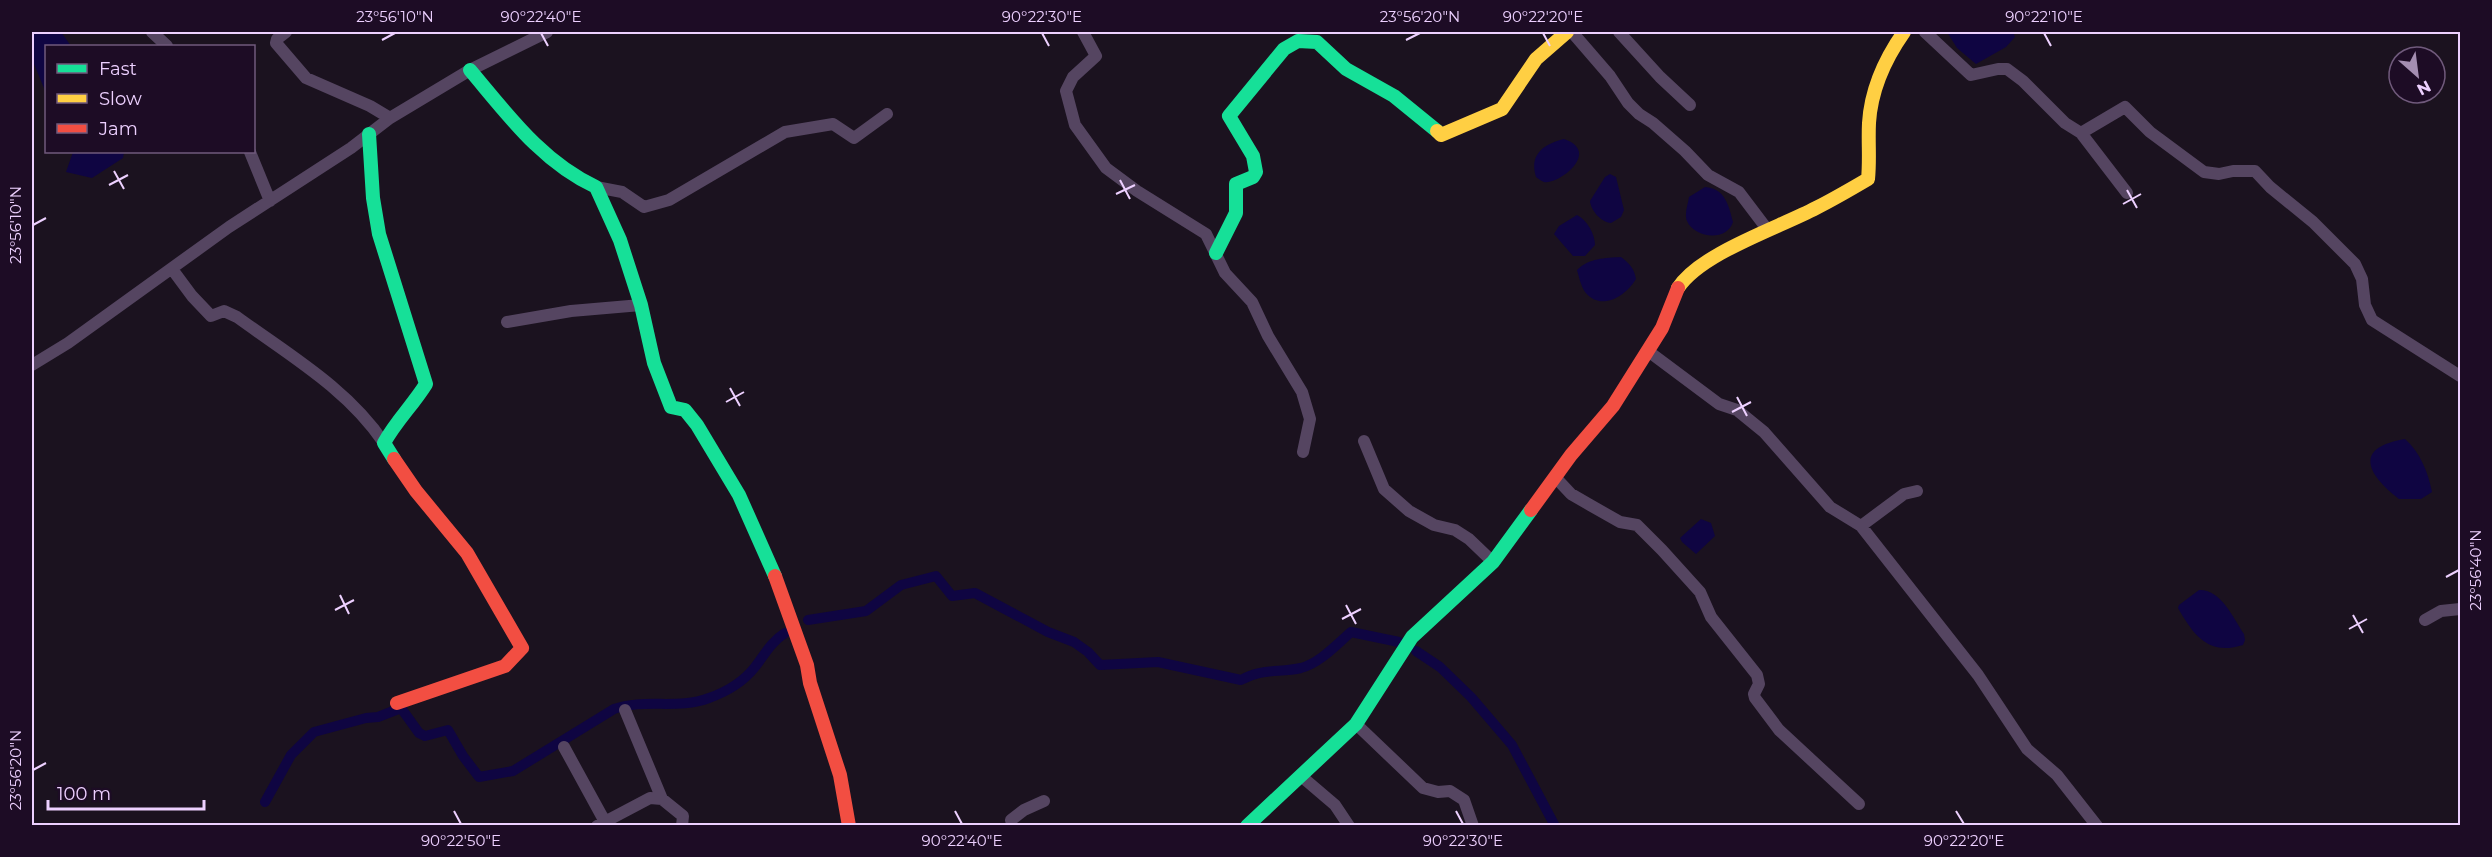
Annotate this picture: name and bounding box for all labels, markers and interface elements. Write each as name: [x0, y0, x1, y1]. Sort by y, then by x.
text: 23°56'10"N: [356, 7, 434, 26]
text: 90°22'40"E: [501, 7, 581, 26]
text: 90°22'30"E: [1002, 7, 1082, 26]
text: 23°56'20"N: [1380, 7, 1460, 26]
text: 90°22'20"E: [1503, 7, 1583, 26]
text: 90°22'10"E: [2005, 7, 2083, 26]
legend: [45, 45, 255, 153]
north arrow: [2387, 45, 2447, 105]
text: Fast: [99, 58, 137, 80]
text: N: [2414, 76, 2434, 99]
text: Slow: [99, 88, 142, 110]
text: Jam: [98, 118, 138, 140]
text: 23°56'10"N: [6, 186, 25, 264]
text: 23°56'40"N: [2466, 530, 2485, 610]
text: 23°56'20"N: [6, 730, 25, 810]
scale bar: [48, 773, 204, 811]
text: 100 m: [57, 783, 111, 805]
text: 90°22'50"E: [421, 831, 501, 850]
text: 90°22'40"E: [922, 831, 1002, 850]
text: 90°22'30"E: [1423, 831, 1503, 850]
text: 90°22'20"E: [1924, 831, 2004, 850]

